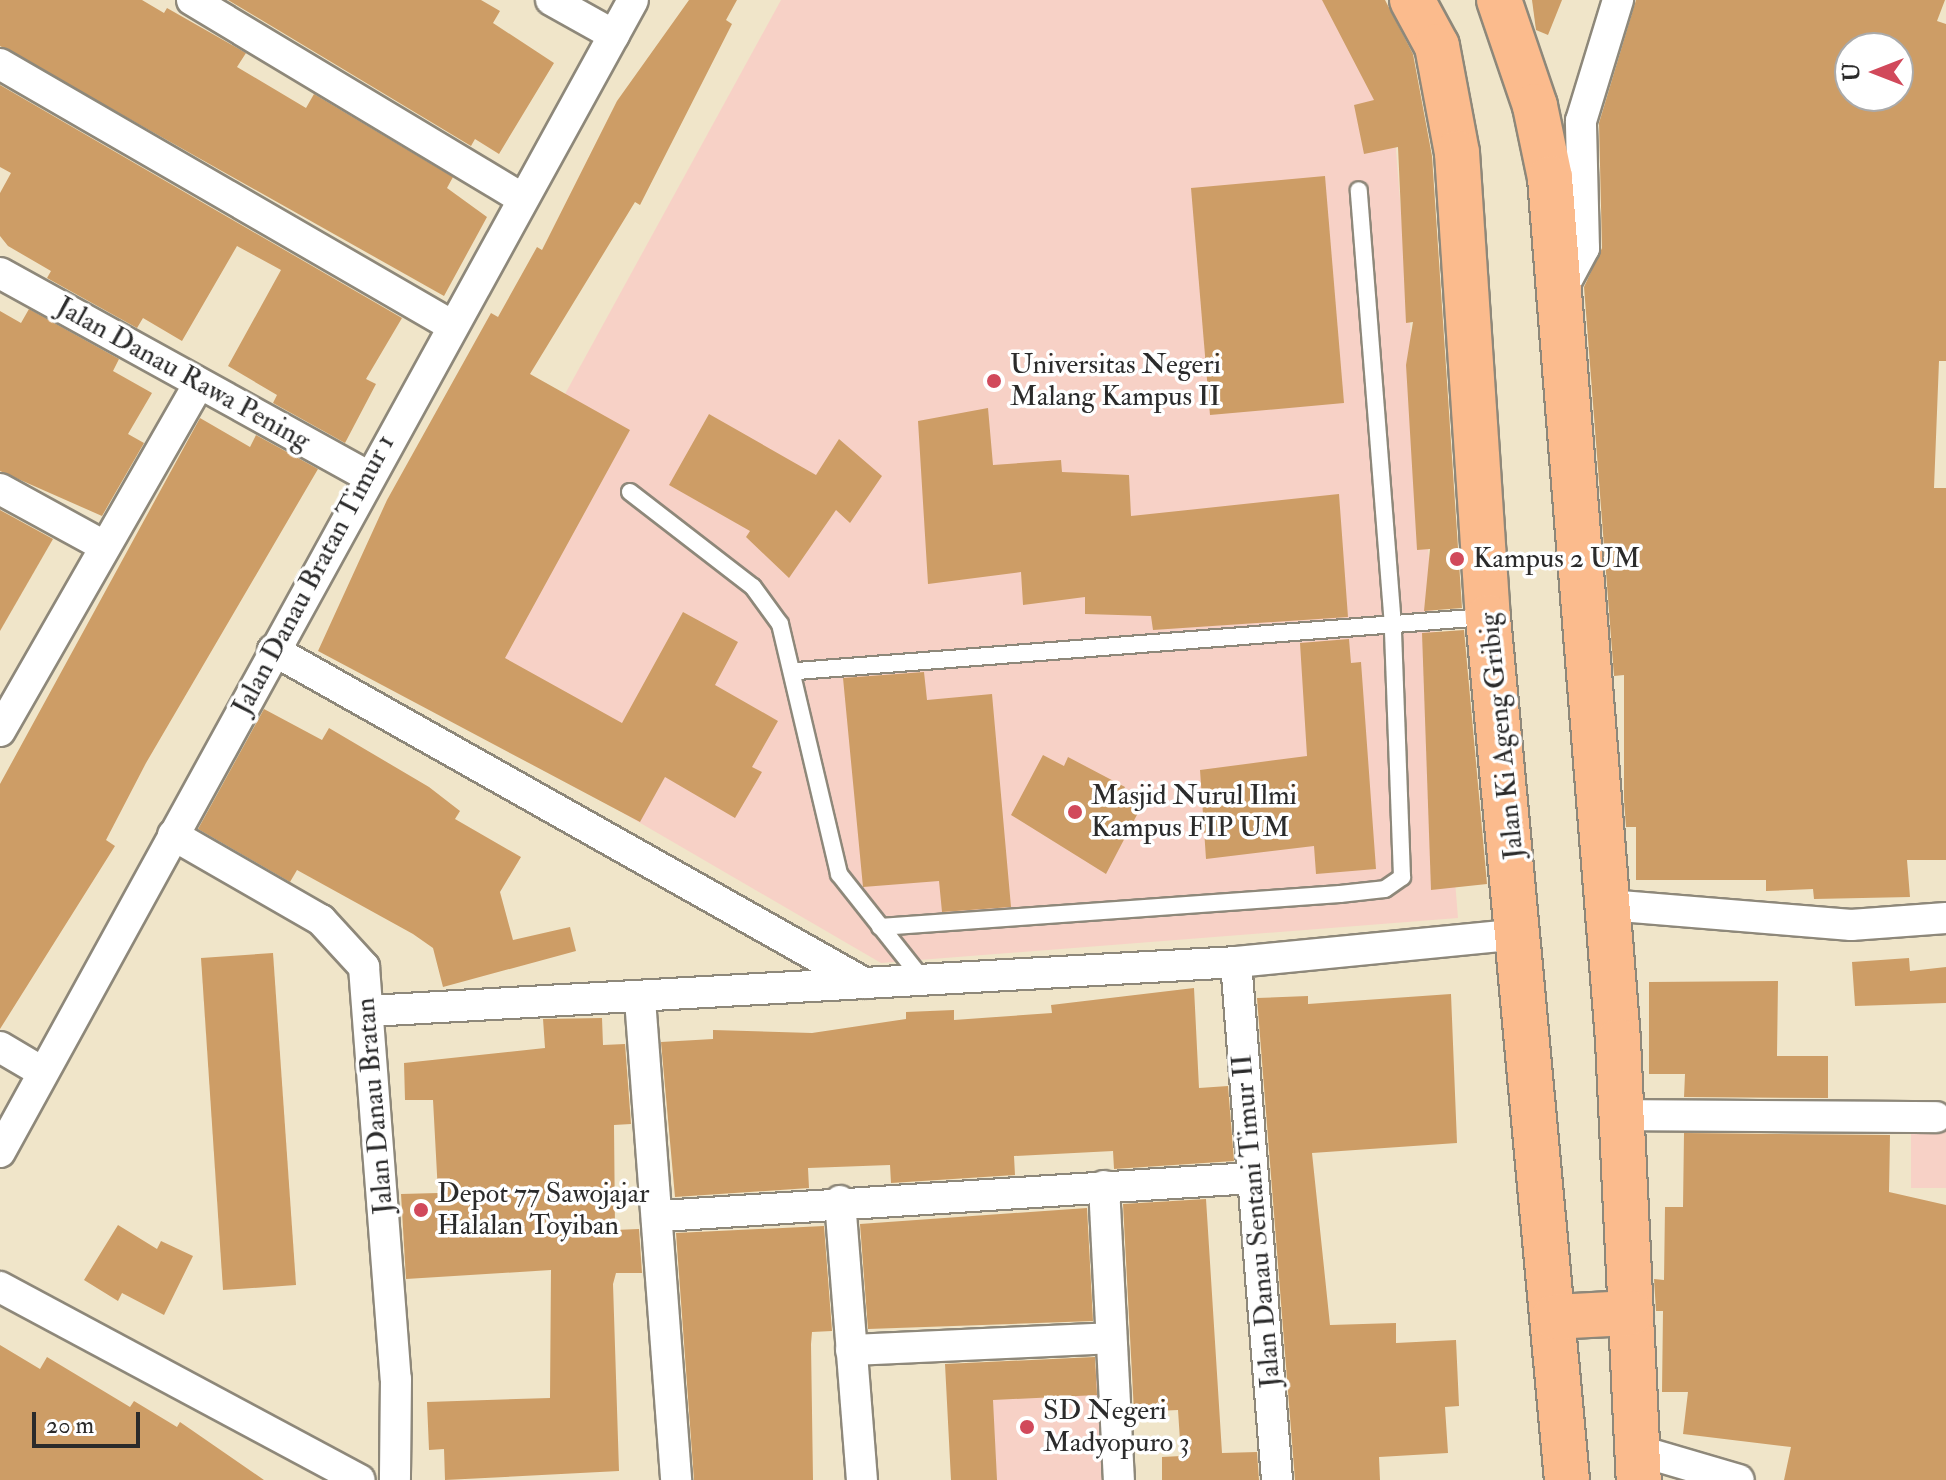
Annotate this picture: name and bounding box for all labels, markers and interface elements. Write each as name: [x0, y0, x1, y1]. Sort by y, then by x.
north arrow: [1834, 32, 1914, 112]
text: U: [1838, 63, 1866, 81]
street label: Jalan Danau Rawa Pening: [50, 290, 316, 458]
place label: Universitas Negeri Malang Kampus II: [1010, 348, 1221, 414]
marker: Universitas Negeri Malang Kampus II: [985, 372, 1003, 390]
street label: Jalan Danau Bratan Timur 1: [226, 429, 402, 721]
place label: Kampus 2 UM: [1473, 542, 1640, 576]
marker: Kampus 2 UM: [1448, 550, 1466, 568]
street label: Jalan Ki Ageng Gribig: [1472, 611, 1532, 861]
place label: Masjid Nurul Ilmi Kampus FIP UM: [1091, 779, 1297, 845]
marker: Masjid Nurul Ilmi Kampus FIP UM: [1066, 803, 1084, 821]
street label: Jalan Danau Bratan: [349, 996, 401, 1216]
street label: Jalan Danau Sentani Timur II: [1226, 1053, 1288, 1389]
place label: Depot 77 Sawojajar Halalan Toyiban: [437, 1177, 650, 1243]
marker: Depot 77 Sawojajar Halalan Toyiban: [412, 1201, 430, 1219]
place label: SD Negeri Madyopuro 3: [1043, 1394, 1190, 1460]
scale bar: [36, 1396, 144, 1446]
text: 20 m: [46, 1410, 94, 1441]
marker: SD Negeri Madyopuro 3: [1018, 1418, 1036, 1436]

